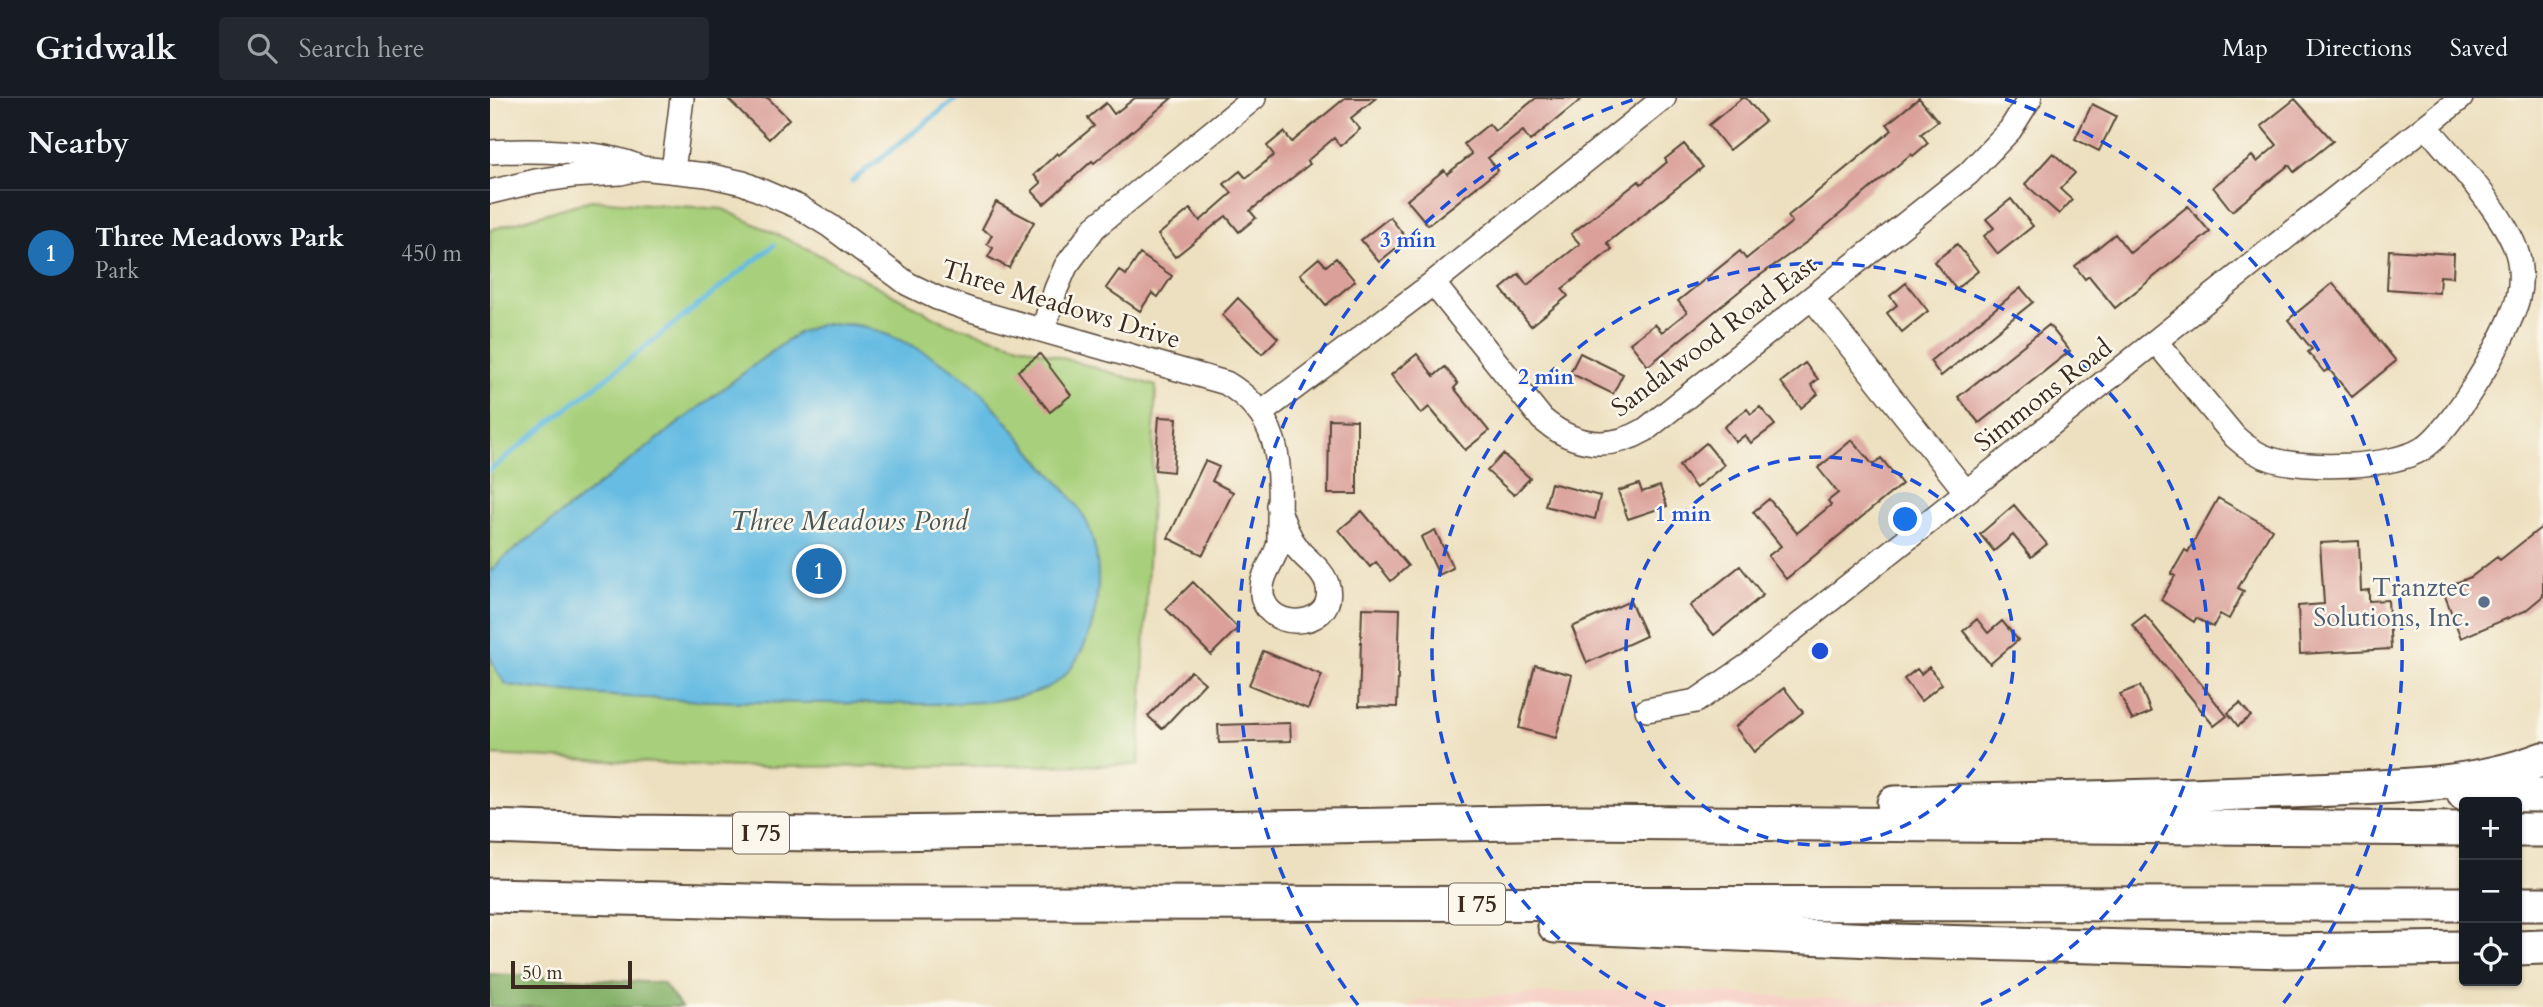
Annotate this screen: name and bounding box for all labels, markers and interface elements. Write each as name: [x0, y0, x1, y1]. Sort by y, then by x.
search box: [219, 17, 709, 80]
text: Gridwalk: [35, 26, 177, 71]
icon: search: [243, 29, 281, 67]
text: Search here: [299, 31, 425, 66]
text: Map: [2222, 32, 2268, 65]
text: Directions: [2306, 32, 2412, 65]
text: Saved: [2450, 32, 2508, 65]
text: Nearby: [28, 123, 129, 164]
text: Three Meadows Park: [95, 220, 344, 255]
text: 3 min: [1380, 226, 1436, 255]
text: 1: [45, 238, 57, 269]
text: 450 m: [401, 238, 462, 269]
street label: Sandalwood Road East: [1604, 247, 1824, 425]
street label: Three Meadows Drive: [937, 251, 1185, 357]
text: Park: [95, 255, 139, 286]
street label: Simmons Road: [1967, 330, 2119, 460]
text: 2 min: [1518, 363, 1574, 392]
text: 1 min: [1655, 500, 1711, 529]
water label: Three Meadows Pond: [730, 502, 969, 540]
your location: [1888, 502, 1922, 536]
pin: 1: [796, 545, 842, 597]
place label: Tranztec Solutions, Inc.: [2313, 570, 2470, 635]
marker: Tranztec Solutions, Inc.: [2476, 594, 2492, 610]
centre of rings: [1808, 639, 1832, 663]
map controls: [2459, 797, 2522, 986]
button: +: [2459, 797, 2522, 860]
road number: I 75: [733, 812, 789, 854]
button: −: [2459, 860, 2522, 923]
road number: I 75: [1449, 884, 1505, 924]
button: locate: [2459, 923, 2522, 986]
scale bar: [511, 958, 632, 990]
text: 50 m: [522, 960, 563, 986]

